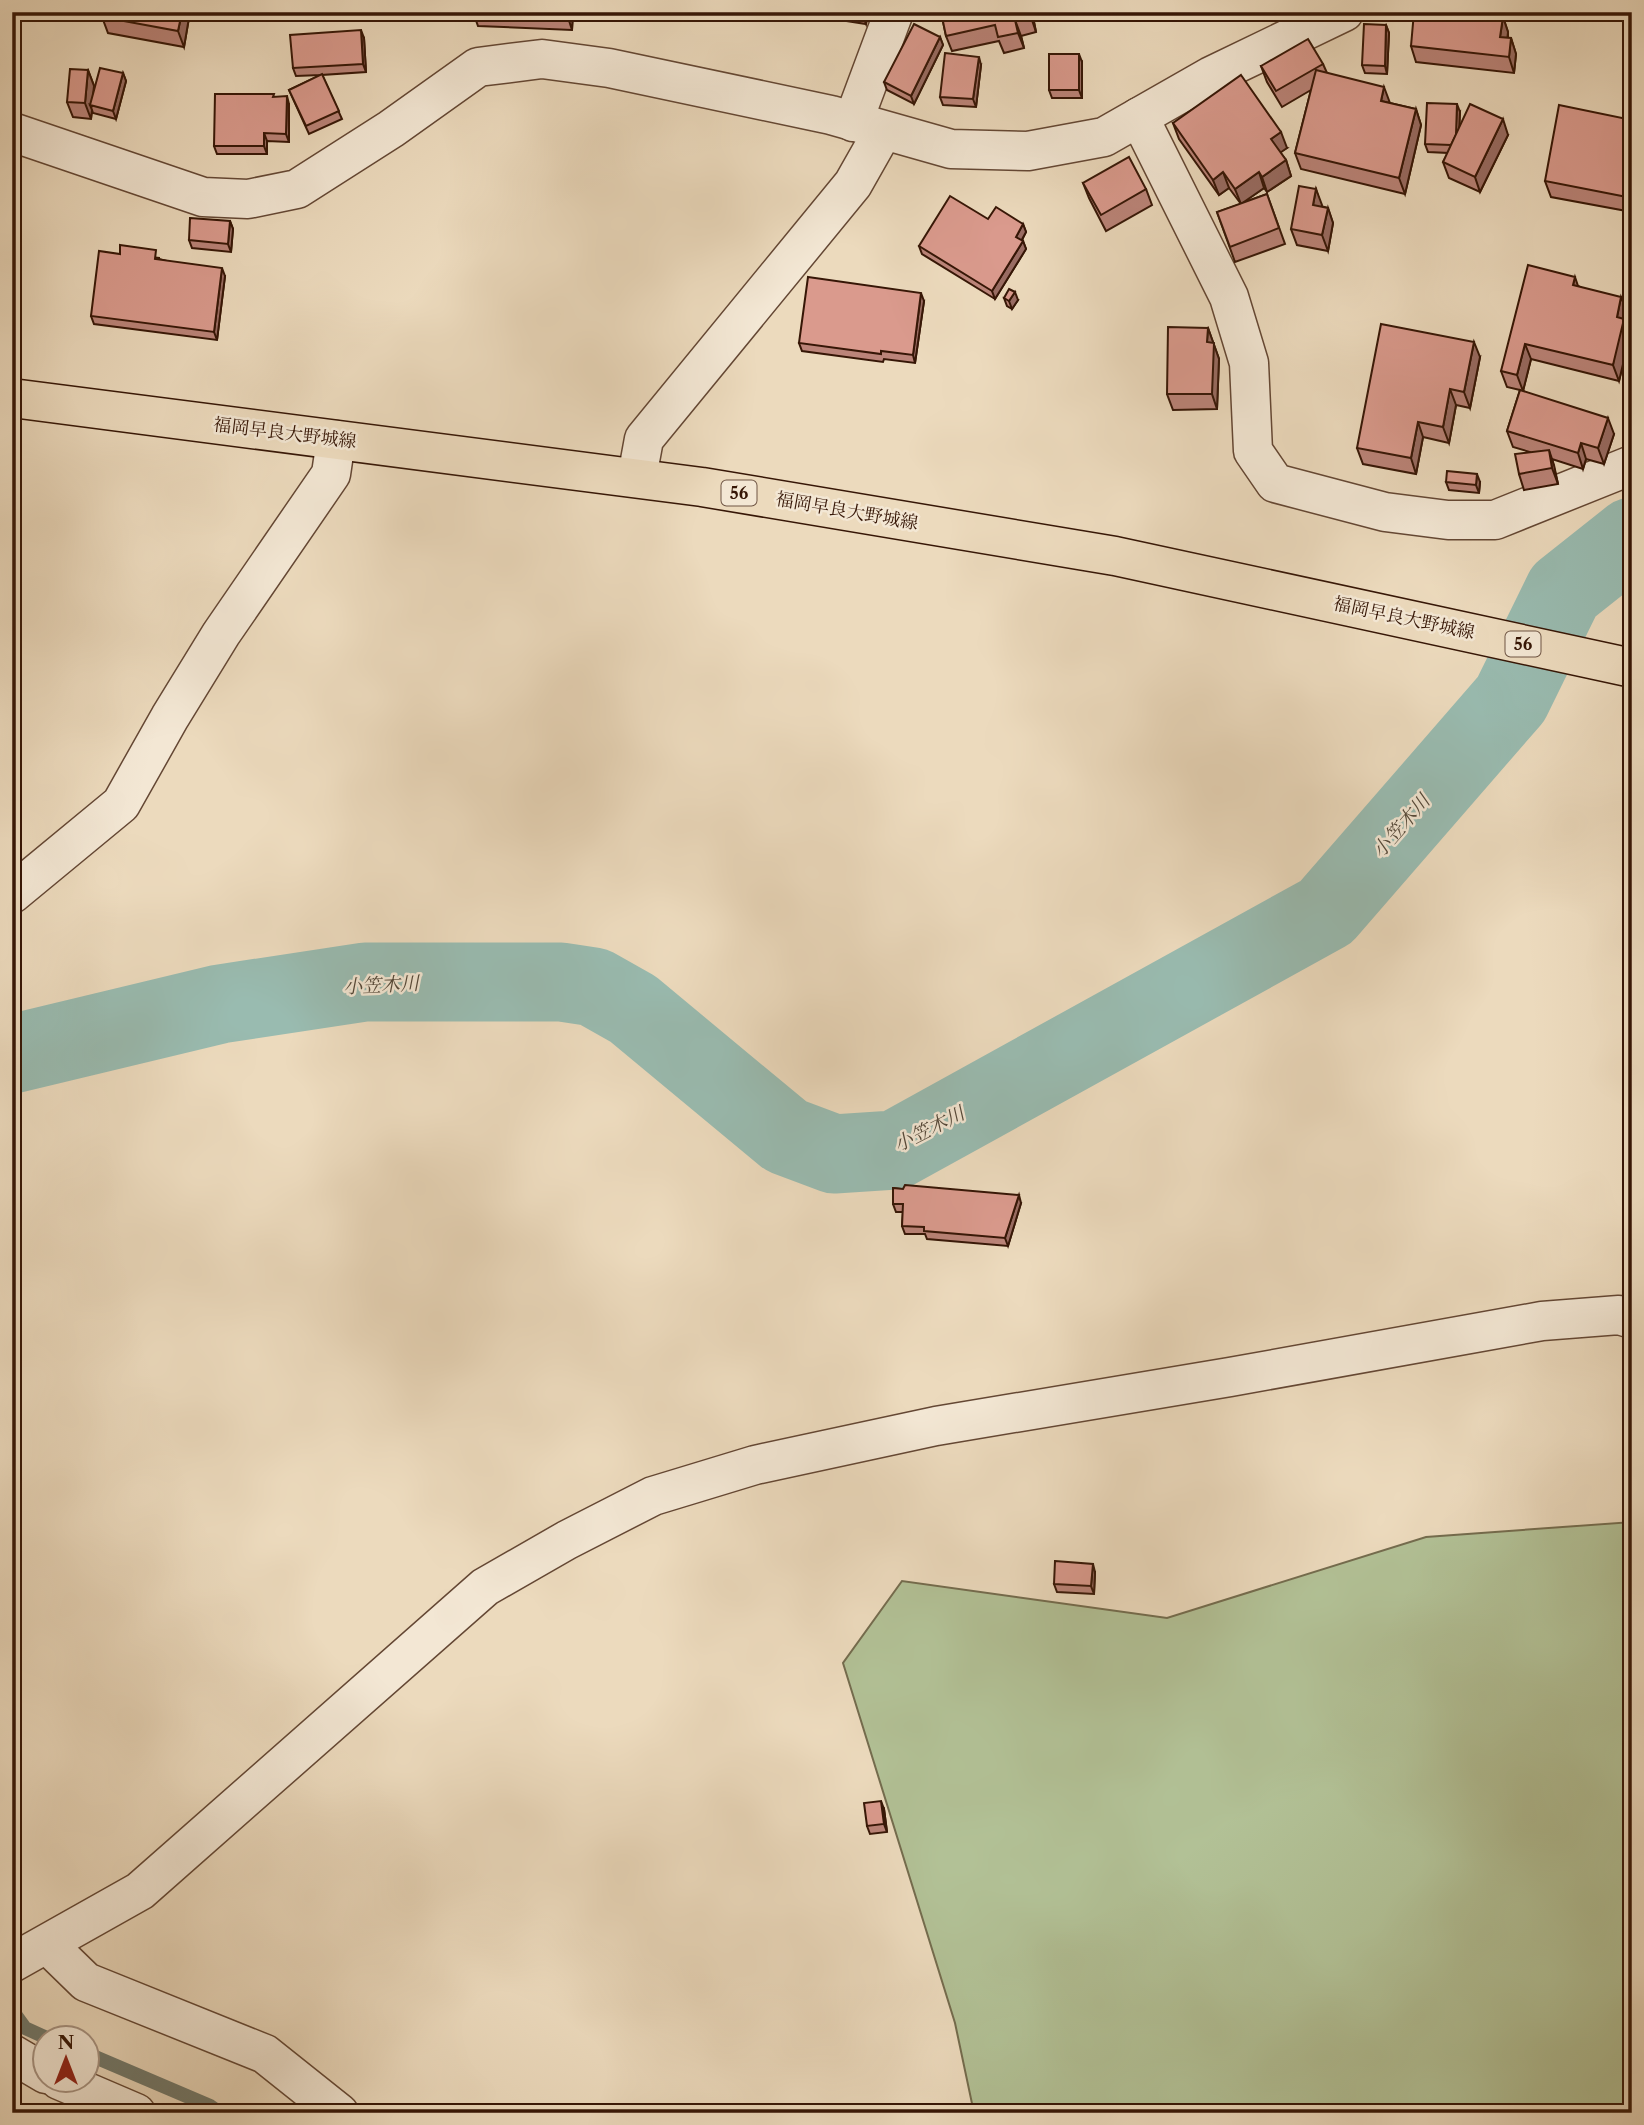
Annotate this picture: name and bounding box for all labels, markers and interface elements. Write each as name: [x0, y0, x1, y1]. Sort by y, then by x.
street label: 福岡早良大野城線: [212, 413, 358, 453]
road number: 56: [722, 480, 756, 506]
street label: 福岡早良大野城線: [774, 488, 920, 534]
street label: 福岡早良大野城線: [1331, 592, 1477, 644]
road number: 56: [1506, 632, 1540, 656]
water label: 小笠木川: [1367, 788, 1436, 862]
water label: 小笠木川: [342, 971, 422, 998]
water label: 小笠木川: [890, 1101, 970, 1157]
north arrow: [32, 2024, 102, 2094]
text: N: [58, 2031, 74, 2054]

